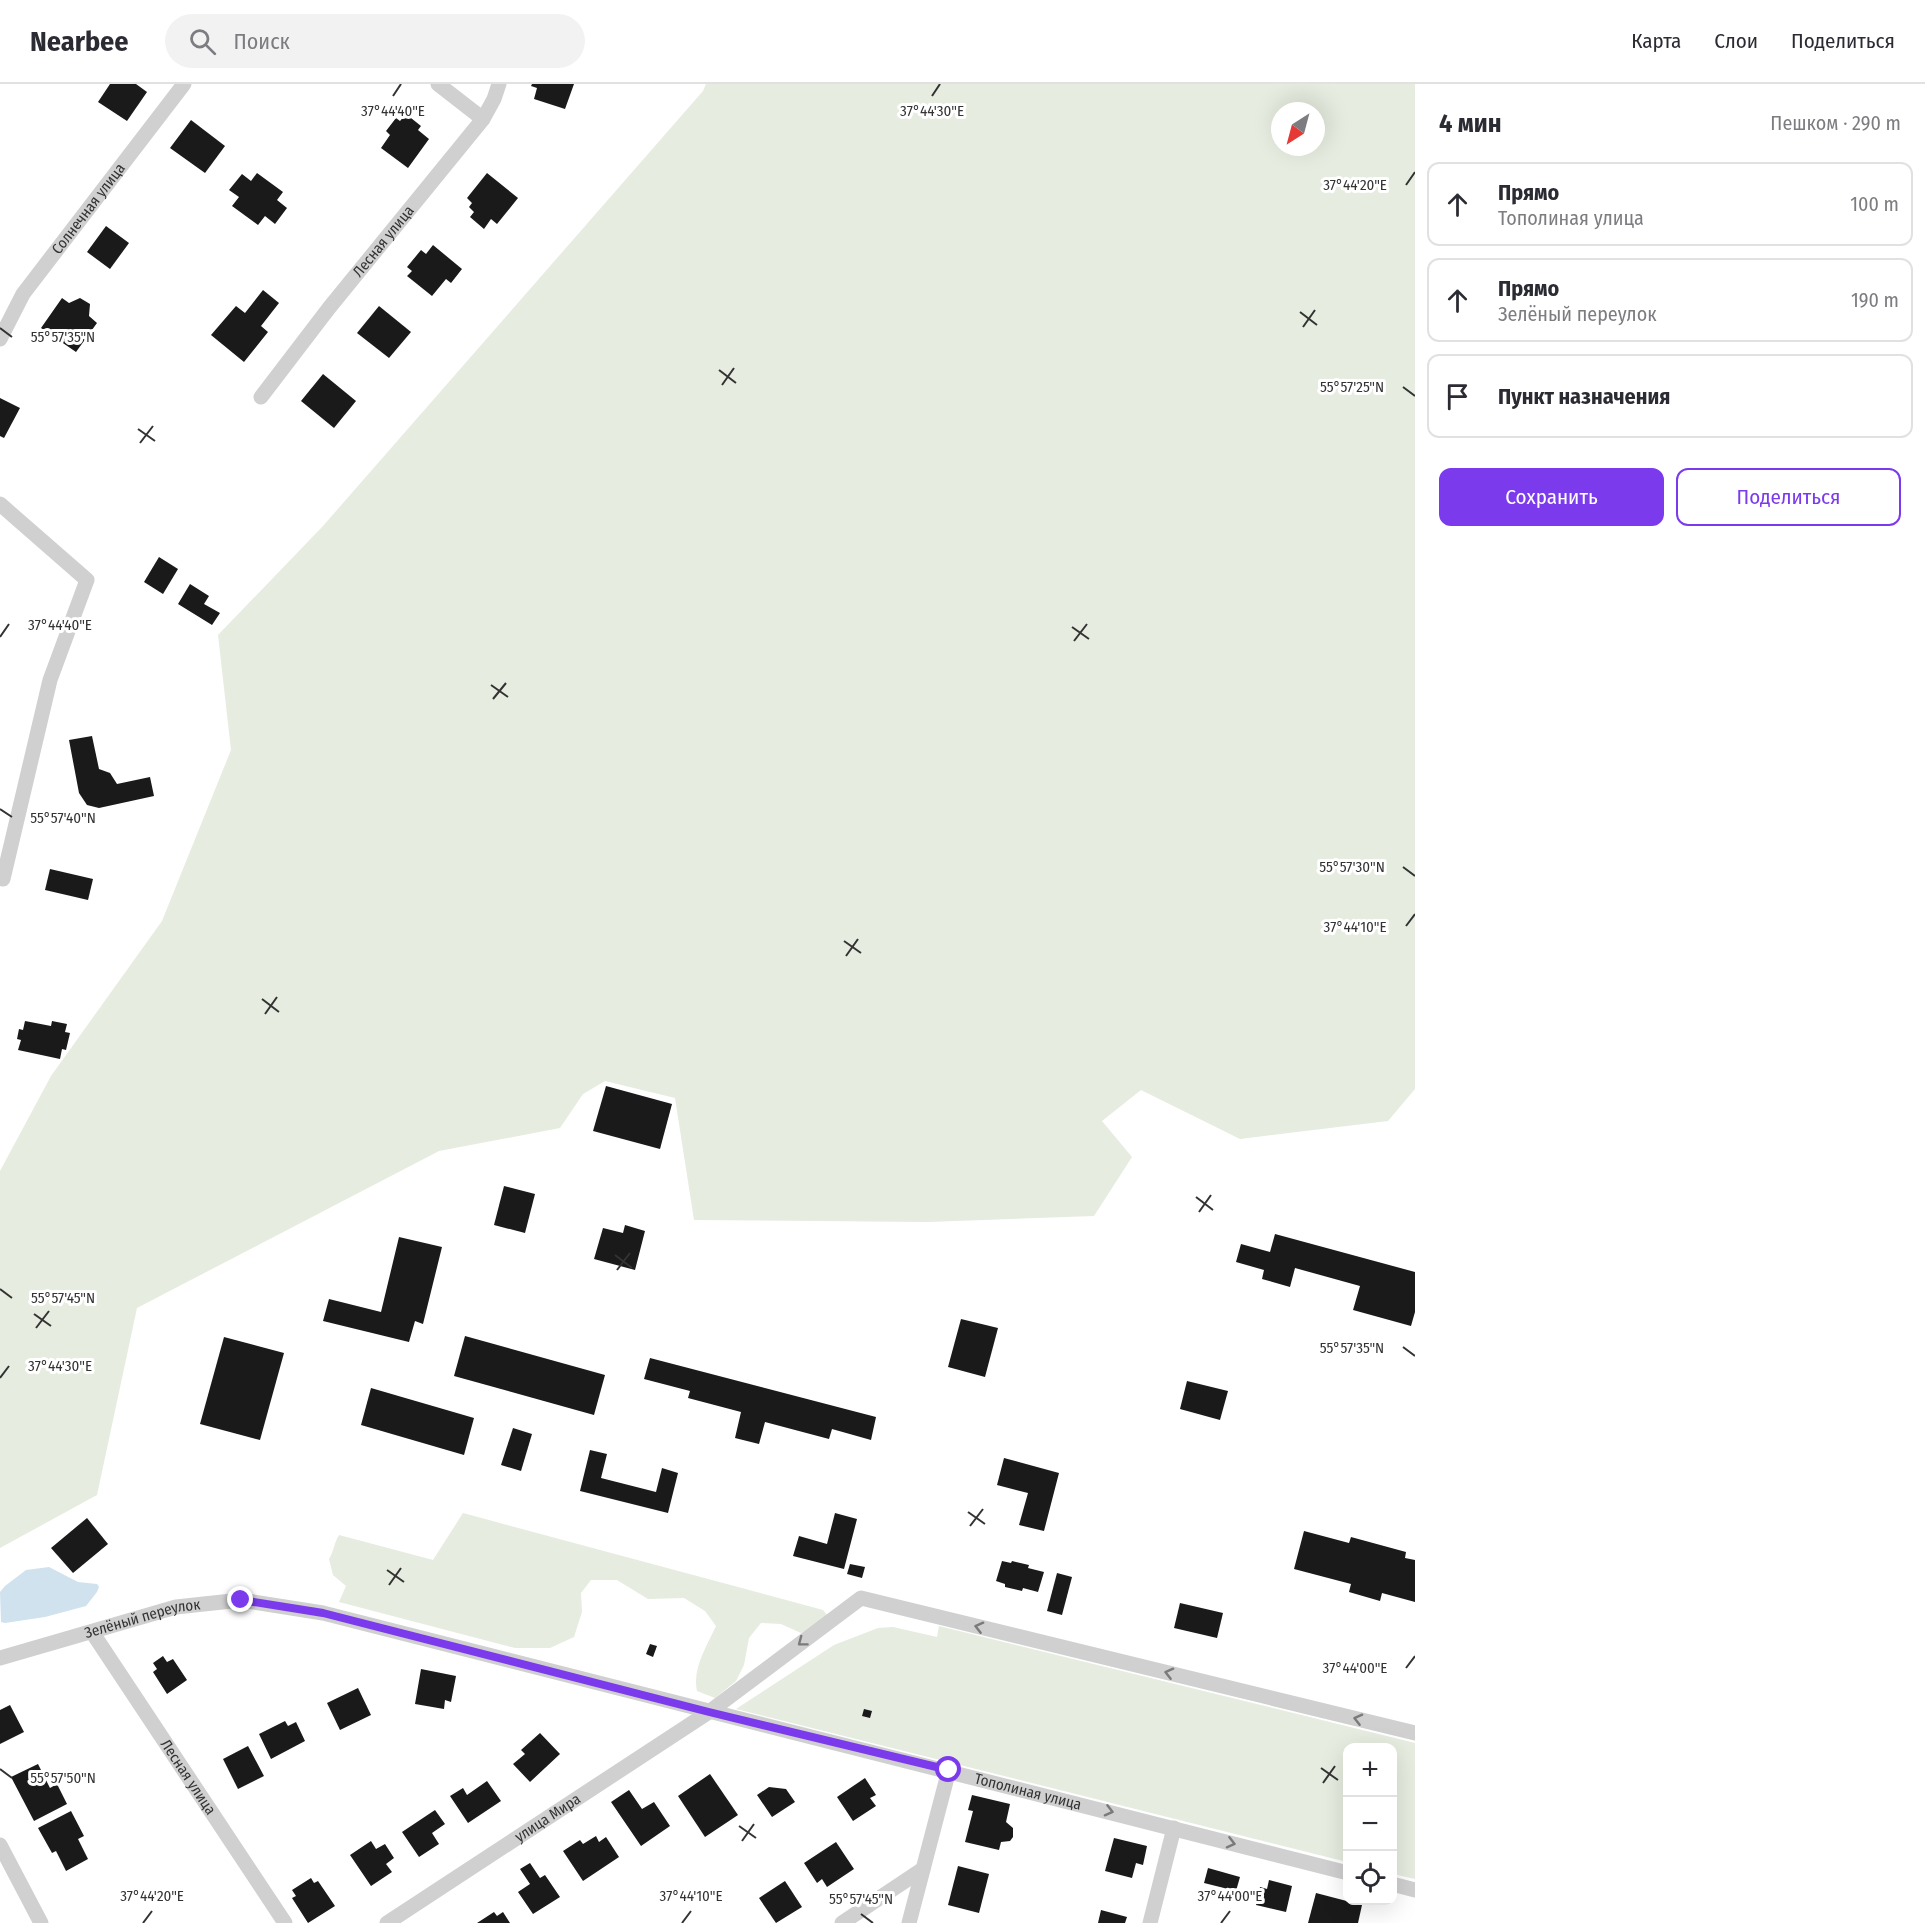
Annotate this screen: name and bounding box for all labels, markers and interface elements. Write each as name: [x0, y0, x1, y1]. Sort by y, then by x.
search box: [165, 14, 585, 68]
text: Nearbee: [30, 25, 129, 58]
icon: search: [186, 25, 219, 58]
text: Поиск: [234, 28, 290, 55]
text: Карта: [1631, 28, 1681, 54]
text: Слои: [1714, 28, 1758, 54]
text: Поделиться: [1791, 28, 1895, 54]
text: 37°44'40"E: [361, 102, 425, 120]
text: 37°44'30"E: [900, 102, 964, 120]
north arrow: [1271, 102, 1325, 156]
text: 4 мин: [1439, 108, 1501, 139]
text: Пешком · 290 m: [1770, 111, 1901, 135]
street label: Солнечная улица: [48, 160, 129, 258]
text: 37°44'20"E: [1323, 176, 1387, 194]
text: Прямо: [1498, 179, 1559, 206]
icon: ahead: [1441, 188, 1474, 221]
text: 100 m: [1850, 192, 1899, 216]
street label: Лесная улица: [349, 202, 418, 281]
text: Тополиная улица: [1498, 206, 1644, 230]
text: Прямо: [1498, 275, 1559, 302]
icon: ahead: [1441, 284, 1474, 317]
text: 190 m: [1851, 288, 1899, 312]
text: Зелёный переулок: [1498, 302, 1657, 326]
text: 55°57'35"N: [31, 328, 95, 346]
text: 55°57'25"N: [1320, 378, 1384, 396]
icon: arrive: [1441, 380, 1474, 413]
text: Пункт назначения: [1498, 383, 1670, 410]
button: Сохранить: [1439, 468, 1664, 526]
button: Поделиться: [1676, 468, 1901, 526]
text: 37°44'40"E: [28, 616, 92, 634]
text: 55°57'40"N: [30, 809, 96, 827]
text: 55°57'30"N: [1319, 858, 1385, 876]
text: 37°44'10"E: [1324, 918, 1386, 936]
text: 55°57'45"N: [31, 1289, 95, 1307]
text: 55°57'35"N: [1320, 1339, 1384, 1357]
text: 37°44'30"E: [28, 1357, 92, 1375]
route end: [227, 1586, 253, 1612]
street label: Зелёный переулок: [82, 1595, 201, 1642]
one-way arrow: [974, 1621, 984, 1634]
one-way arrow: [798, 1635, 809, 1646]
text: 37°44'00"E: [1323, 1659, 1387, 1677]
one-way arrow: [1164, 1667, 1174, 1680]
one-way arrow: [1353, 1714, 1363, 1727]
street label: Лесная улица: [157, 1736, 220, 1818]
map controls: [1343, 1743, 1397, 1905]
button: +: [1343, 1743, 1397, 1797]
route start: [935, 1756, 961, 1782]
text: 55°57'50"N: [30, 1769, 96, 1787]
street label: Тополиная улица: [973, 1769, 1083, 1814]
street label: улица Мира: [511, 1790, 584, 1846]
button: −: [1343, 1797, 1397, 1851]
one-way arrow: [1104, 1804, 1114, 1817]
one-way arrow: [1226, 1835, 1236, 1848]
button: locate: [1343, 1851, 1397, 1905]
text: 37°44'20"E: [120, 1887, 184, 1905]
text: 37°44'10"E: [660, 1887, 722, 1905]
text: 37°44'00"E: [1198, 1887, 1262, 1905]
text: 55°57'45"N: [829, 1890, 893, 1908]

